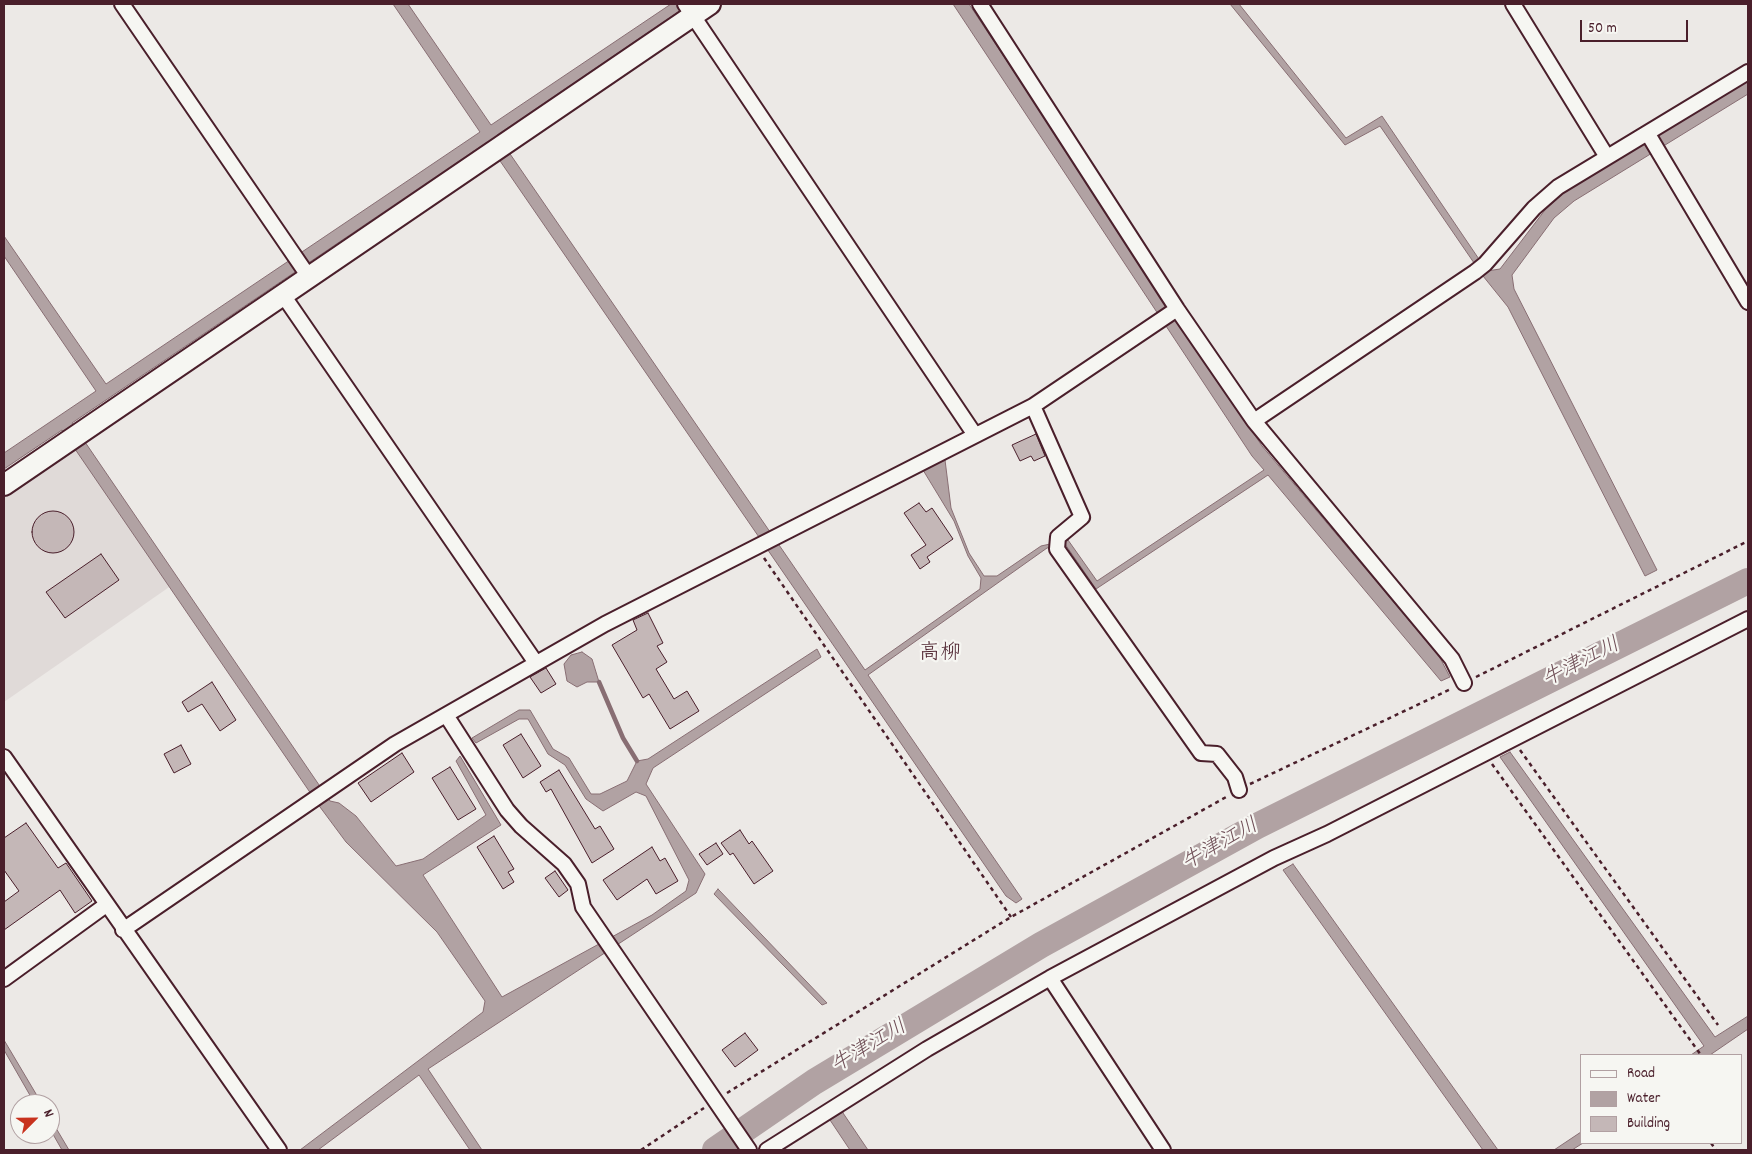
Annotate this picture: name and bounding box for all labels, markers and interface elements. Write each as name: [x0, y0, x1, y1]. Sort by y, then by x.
scale bar: [1582, 10, 1690, 42]
text: 50 m: [1588, 18, 1617, 40]
water label: 牛津江川: [1539, 634, 1625, 694]
district label: 高柳: [919, 642, 961, 668]
water label: 牛津江川: [1178, 815, 1264, 877]
water label: 牛津江川: [828, 1016, 912, 1080]
legend: [1580, 1054, 1742, 1144]
text: Road: [1627, 1063, 1655, 1085]
text: Water: [1627, 1088, 1660, 1110]
north arrow: [10, 1094, 60, 1144]
text: N: [37, 1106, 58, 1121]
text: Building: [1627, 1113, 1670, 1135]

